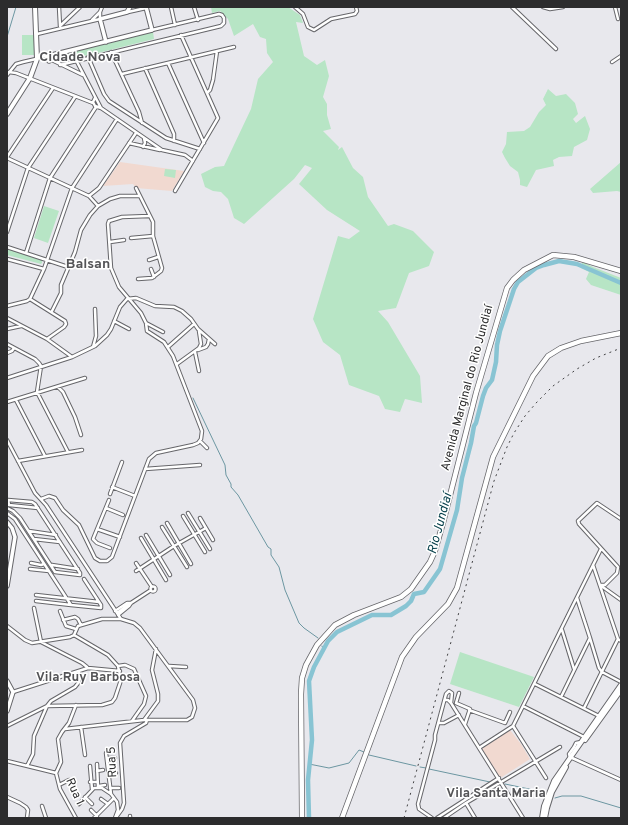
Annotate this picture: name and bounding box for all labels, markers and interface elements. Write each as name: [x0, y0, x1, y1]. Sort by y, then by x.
district label: Cidade Nova: [39, 50, 121, 66]
district label: Balsan: [66, 257, 110, 273]
street label: Avenida Marginal do Rio Jundiaí: [439, 303, 497, 473]
water label: Rio Jundiaí: [425, 492, 457, 556]
district label: Vila Ruy Barbosa: [36, 670, 140, 686]
street label: Rua 5: [105, 746, 121, 778]
street label: Rua 1: [62, 776, 86, 808]
district label: Vila Santa Maria: [446, 786, 546, 802]

